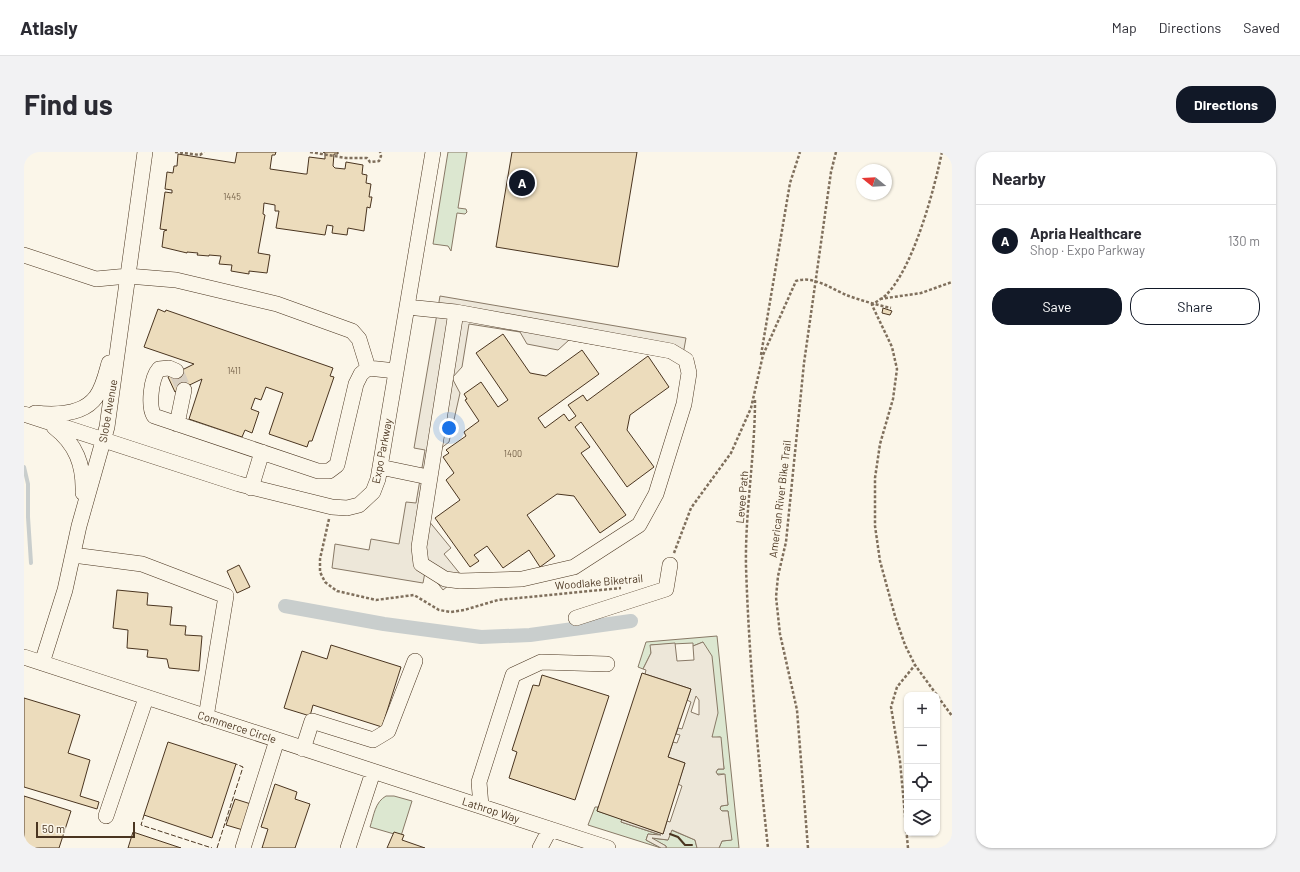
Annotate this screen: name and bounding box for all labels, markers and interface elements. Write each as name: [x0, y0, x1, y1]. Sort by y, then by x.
text: Atlasly: [20, 16, 78, 39]
text: Map: [1112, 19, 1137, 36]
text: Directions: [1159, 19, 1221, 36]
text: Saved: [1243, 19, 1280, 36]
button: Directions: [1176, 86, 1276, 123]
text: Find us: [24, 87, 113, 121]
north arrow: [856, 164, 892, 200]
pin: A: [509, 168, 535, 198]
text: Nearby: [992, 168, 1046, 188]
house number: 1445: [223, 191, 241, 202]
text: Apria Healthcare: [1030, 224, 1142, 242]
text: A: [1001, 233, 1009, 249]
text: 130 m: [1228, 233, 1260, 249]
text: Shop · Expo Parkway: [1030, 242, 1145, 258]
button: Save: [992, 288, 1122, 325]
button: Share: [1130, 288, 1260, 325]
house number: 1411: [227, 365, 241, 376]
street label: Slobe Avenue: [96, 378, 119, 444]
street label: Expo Parkway: [369, 417, 394, 485]
your location: [439, 418, 459, 438]
street label: American River Bike Trail: [766, 440, 793, 558]
house number: 1400: [504, 448, 522, 459]
street label: Levee Path: [733, 470, 750, 524]
street label: Woodlake Biketrail: [554, 571, 644, 592]
map controls: [904, 692, 940, 836]
button: +: [904, 692, 940, 728]
street label: Commerce Circle: [196, 708, 278, 745]
button: −: [904, 728, 940, 764]
button: locate: [904, 764, 940, 800]
street label: Lathrop Way: [461, 794, 522, 825]
button: layers: [904, 800, 940, 836]
scale bar: [36, 820, 135, 839]
text: 50 m: [42, 822, 65, 835]

